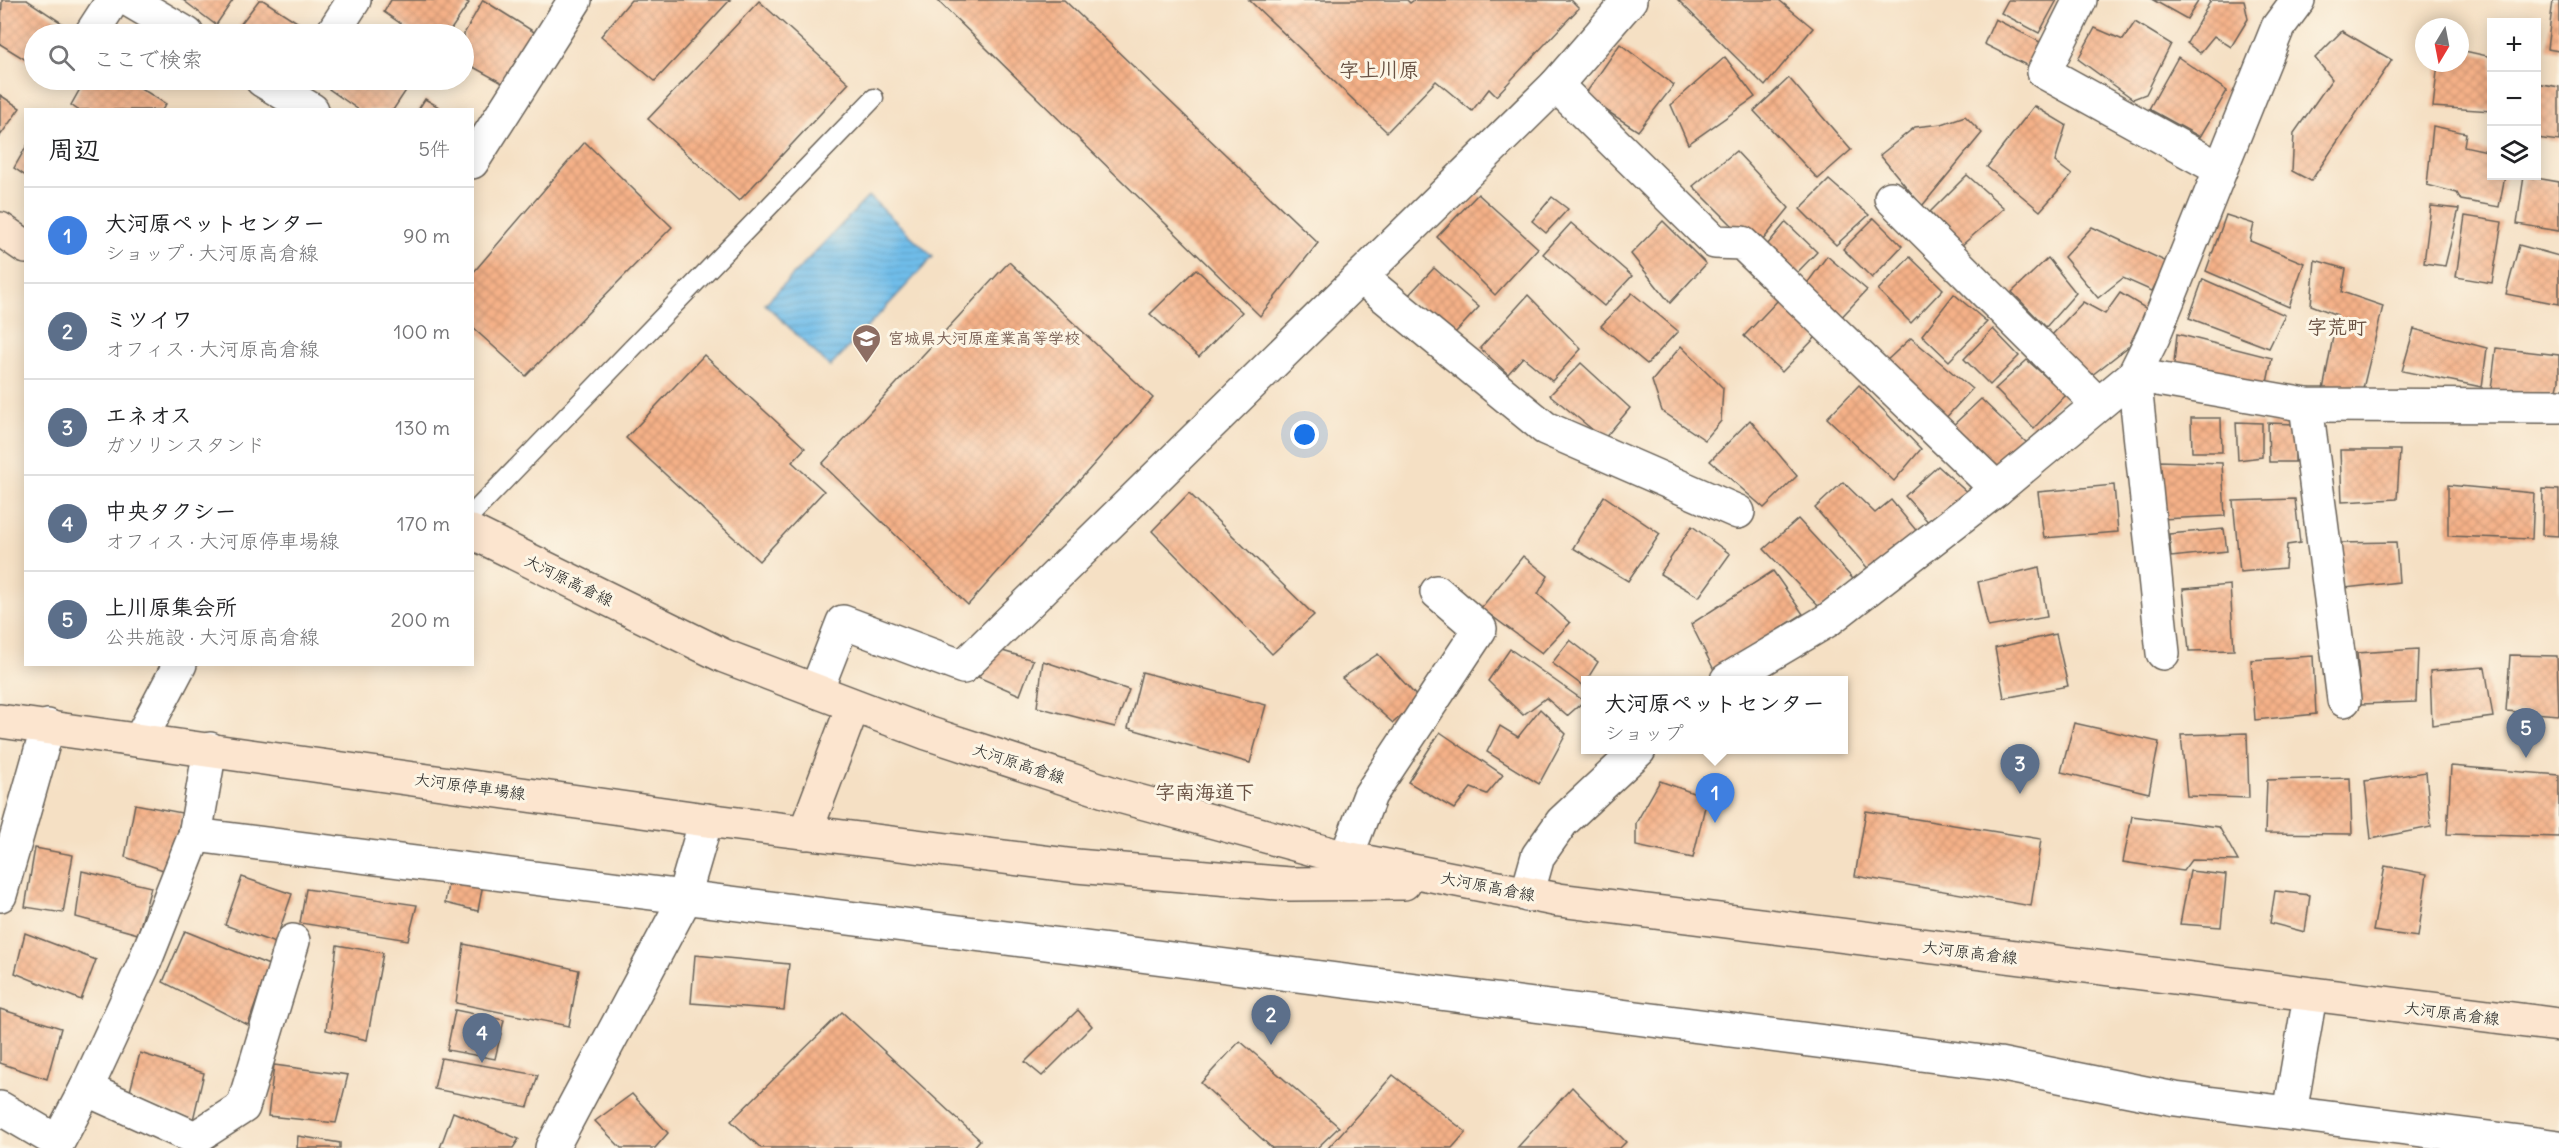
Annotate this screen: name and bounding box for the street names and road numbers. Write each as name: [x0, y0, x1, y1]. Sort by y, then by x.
street label: 大河原高倉線: [521, 550, 617, 610]
street label: 大河原高倉線: [970, 739, 1068, 787]
street label: 大河原停車場線: [413, 768, 527, 804]
street label: 大河原高倉線: [1439, 867, 1537, 905]
street label: 大河原高倉線: [1921, 936, 2019, 968]
street label: 大河原高倉線: [2403, 997, 2501, 1029]

